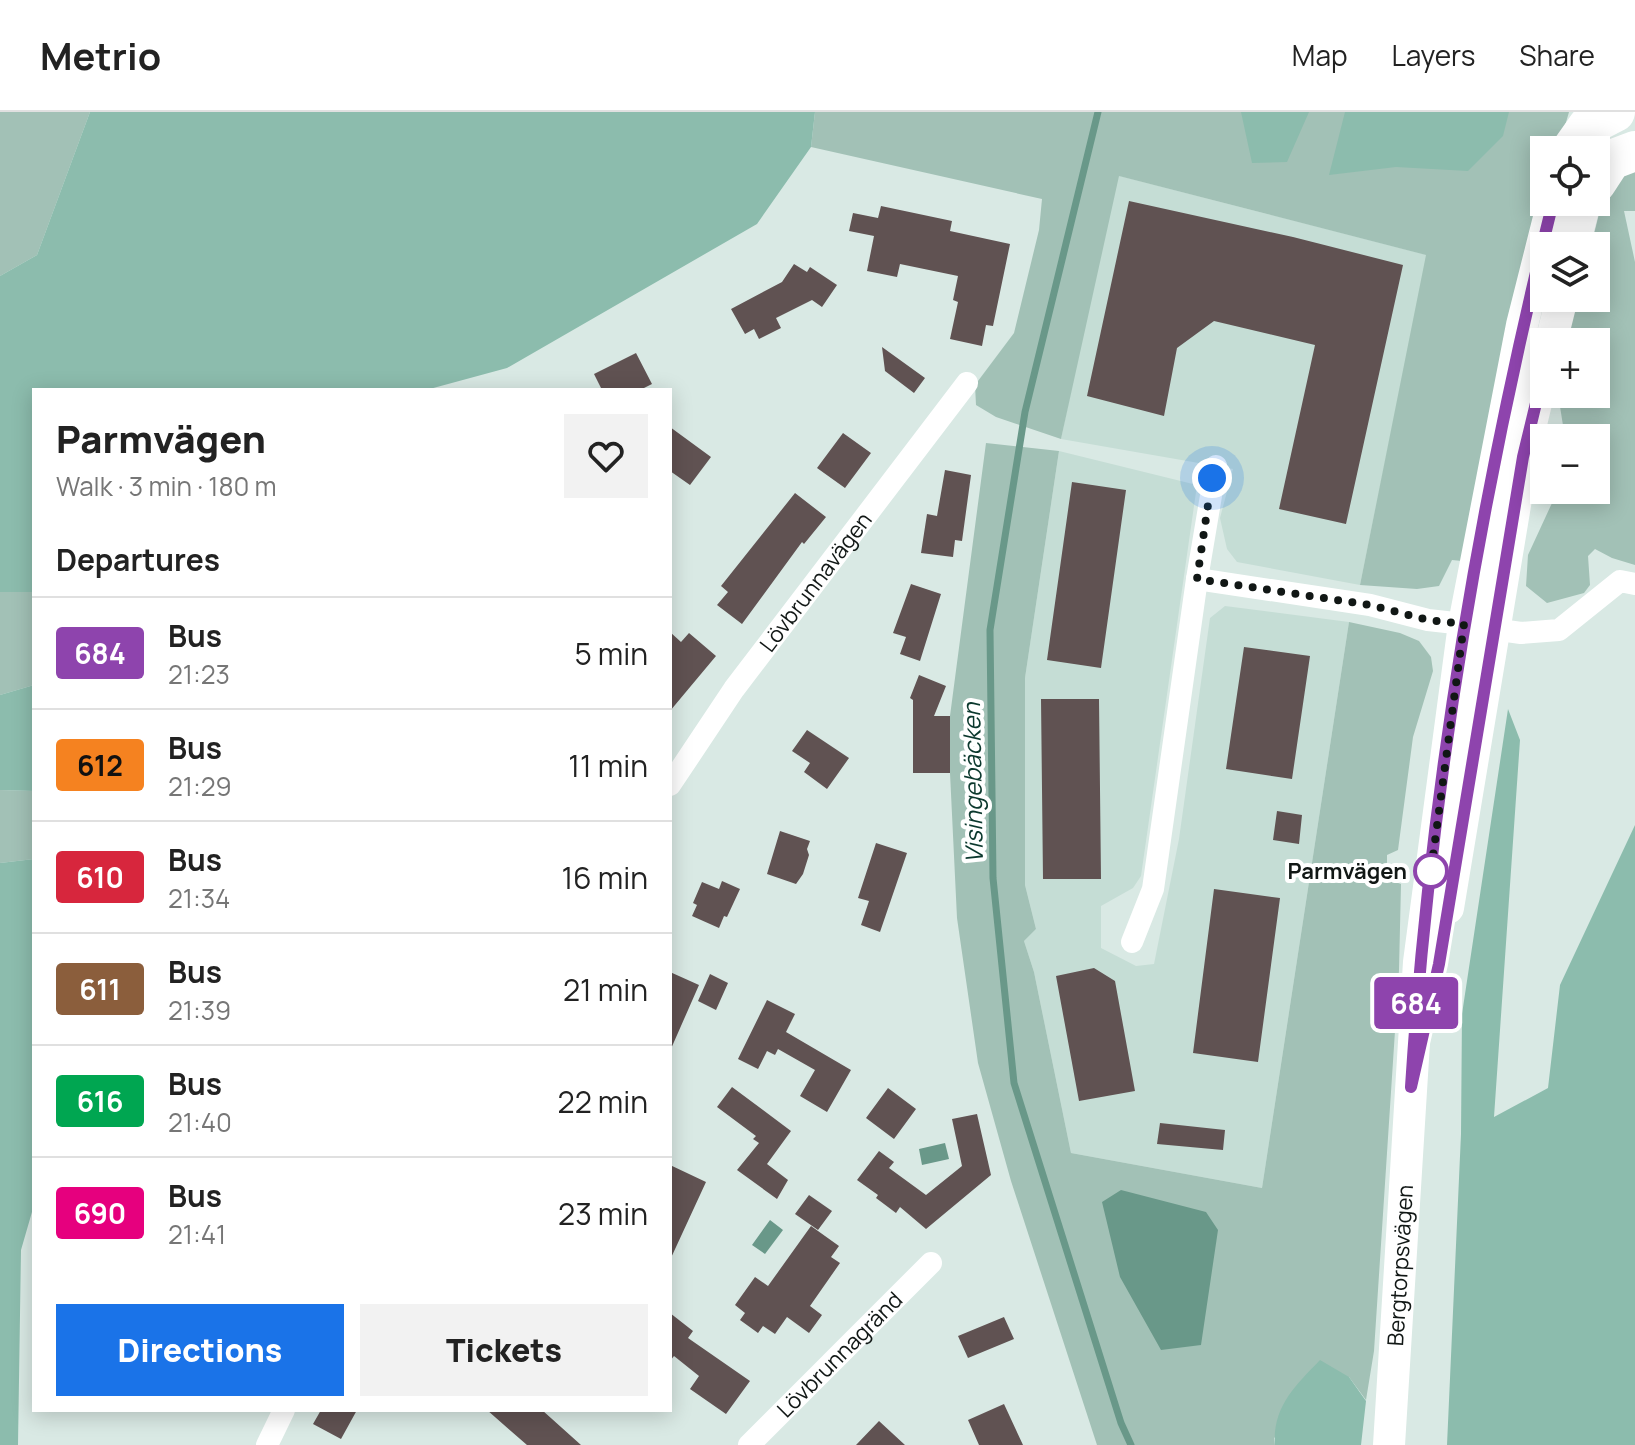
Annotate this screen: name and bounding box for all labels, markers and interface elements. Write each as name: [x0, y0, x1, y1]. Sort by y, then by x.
text: Metrio: [40, 29, 161, 81]
text: Map: [1292, 36, 1348, 74]
text: Layers: [1392, 36, 1475, 74]
text: Share: [1519, 36, 1595, 74]
map controls: [1530, 136, 1610, 504]
button: locate: [1530, 136, 1610, 216]
button: layers: [1530, 232, 1610, 312]
button: +: [1530, 328, 1610, 408]
text: Parmvägen: [56, 412, 266, 464]
button: heart: [564, 414, 648, 498]
button: −: [1530, 424, 1610, 504]
your location: [1192, 458, 1232, 498]
text: Walk · 3 min · 180 m: [56, 468, 277, 504]
street label: Lövbrunnavägen: [753, 506, 878, 658]
text: Departures: [56, 539, 220, 580]
text: Bus: [168, 615, 222, 656]
text: 5 min: [574, 633, 648, 674]
text: 684: [74, 634, 126, 672]
text: 21:23: [168, 656, 230, 692]
water label: Visingebäcken: [954, 702, 990, 864]
text: Bus: [168, 727, 222, 768]
text: 11 min: [568, 745, 648, 786]
text: 612: [77, 746, 123, 784]
text: 21:29: [168, 768, 232, 804]
text: Bus: [168, 839, 222, 880]
marker: Parmvägen: [1414, 854, 1448, 888]
place label: Parmvägen: [1288, 856, 1407, 886]
text: 16 min: [561, 857, 648, 898]
text: 610: [76, 858, 124, 896]
text: 21:34: [168, 880, 230, 916]
text: Bus: [168, 951, 222, 992]
text: 21 min: [563, 969, 648, 1010]
text: 611: [79, 970, 121, 1008]
line badge: 684: [1370, 977, 1462, 1029]
text: 684: [1390, 984, 1442, 1022]
text: 21:39: [168, 992, 231, 1028]
text: Bus: [168, 1063, 222, 1104]
text: 22 min: [558, 1081, 648, 1122]
text: 616: [77, 1082, 123, 1120]
text: 21:40: [168, 1104, 232, 1140]
text: Bus: [168, 1175, 222, 1216]
street label: Bergtorpsvägen: [1380, 1184, 1420, 1347]
text: 23 min: [558, 1193, 648, 1234]
text: 690: [74, 1194, 126, 1232]
text: 21:41: [168, 1216, 226, 1252]
street label: Lövbrunnagränd: [770, 1285, 909, 1424]
button: Directions: [56, 1304, 344, 1396]
button: Tickets: [360, 1304, 648, 1396]

